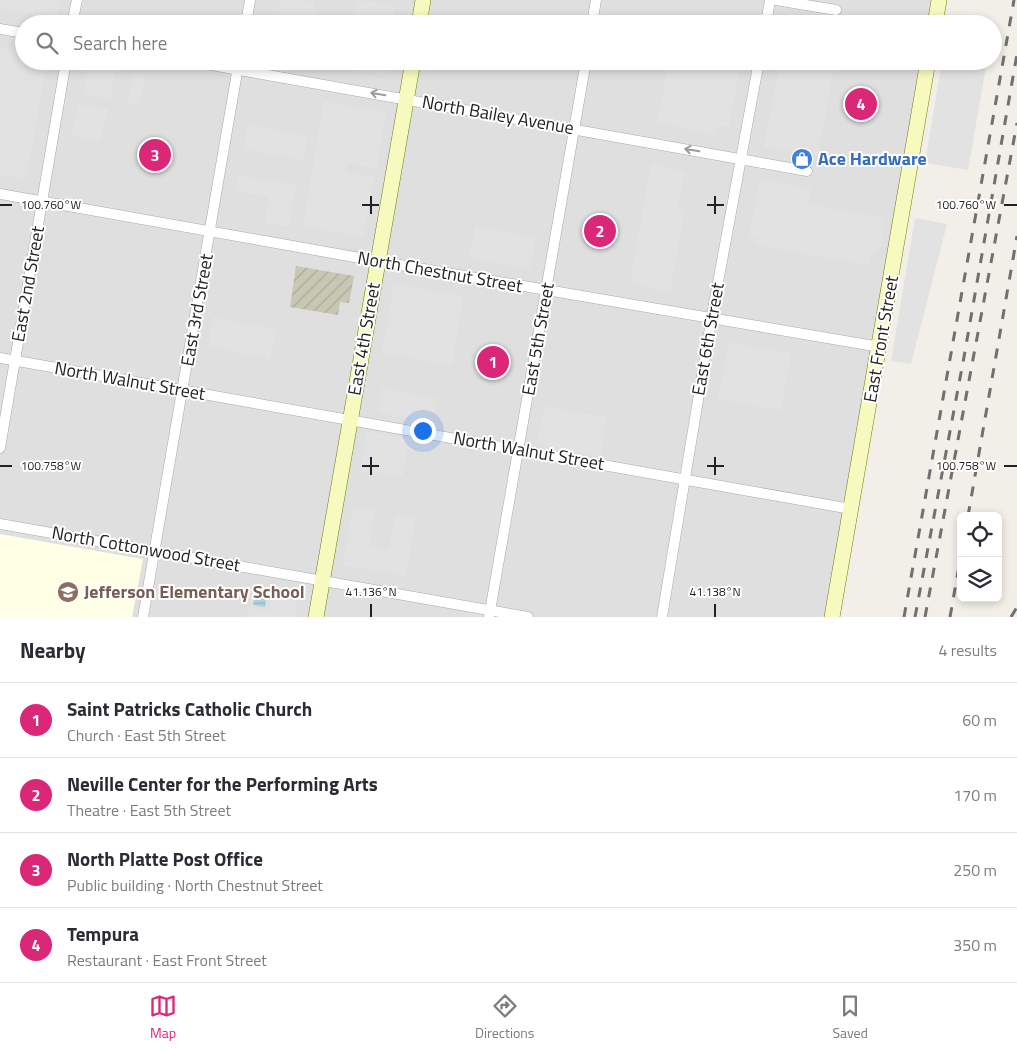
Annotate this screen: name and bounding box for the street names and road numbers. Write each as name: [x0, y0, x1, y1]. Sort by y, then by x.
street label: North Bailey Avenue: [420, 88, 576, 141]
street label: East 2nd Street: [4, 223, 51, 344]
street label: North Chestnut Street: [356, 244, 525, 299]
street label: East 3rd Street: [173, 251, 220, 368]
street label: East Front Street: [856, 273, 905, 405]
street label: East 4th Street: [340, 280, 387, 397]
street label: East 5th Street: [514, 280, 561, 397]
street label: East 6th Street: [684, 280, 731, 397]
street label: North Walnut Street: [53, 354, 208, 407]
street label: North Walnut Street: [452, 424, 607, 477]
street label: North Cottonwood Street: [50, 519, 243, 579]

